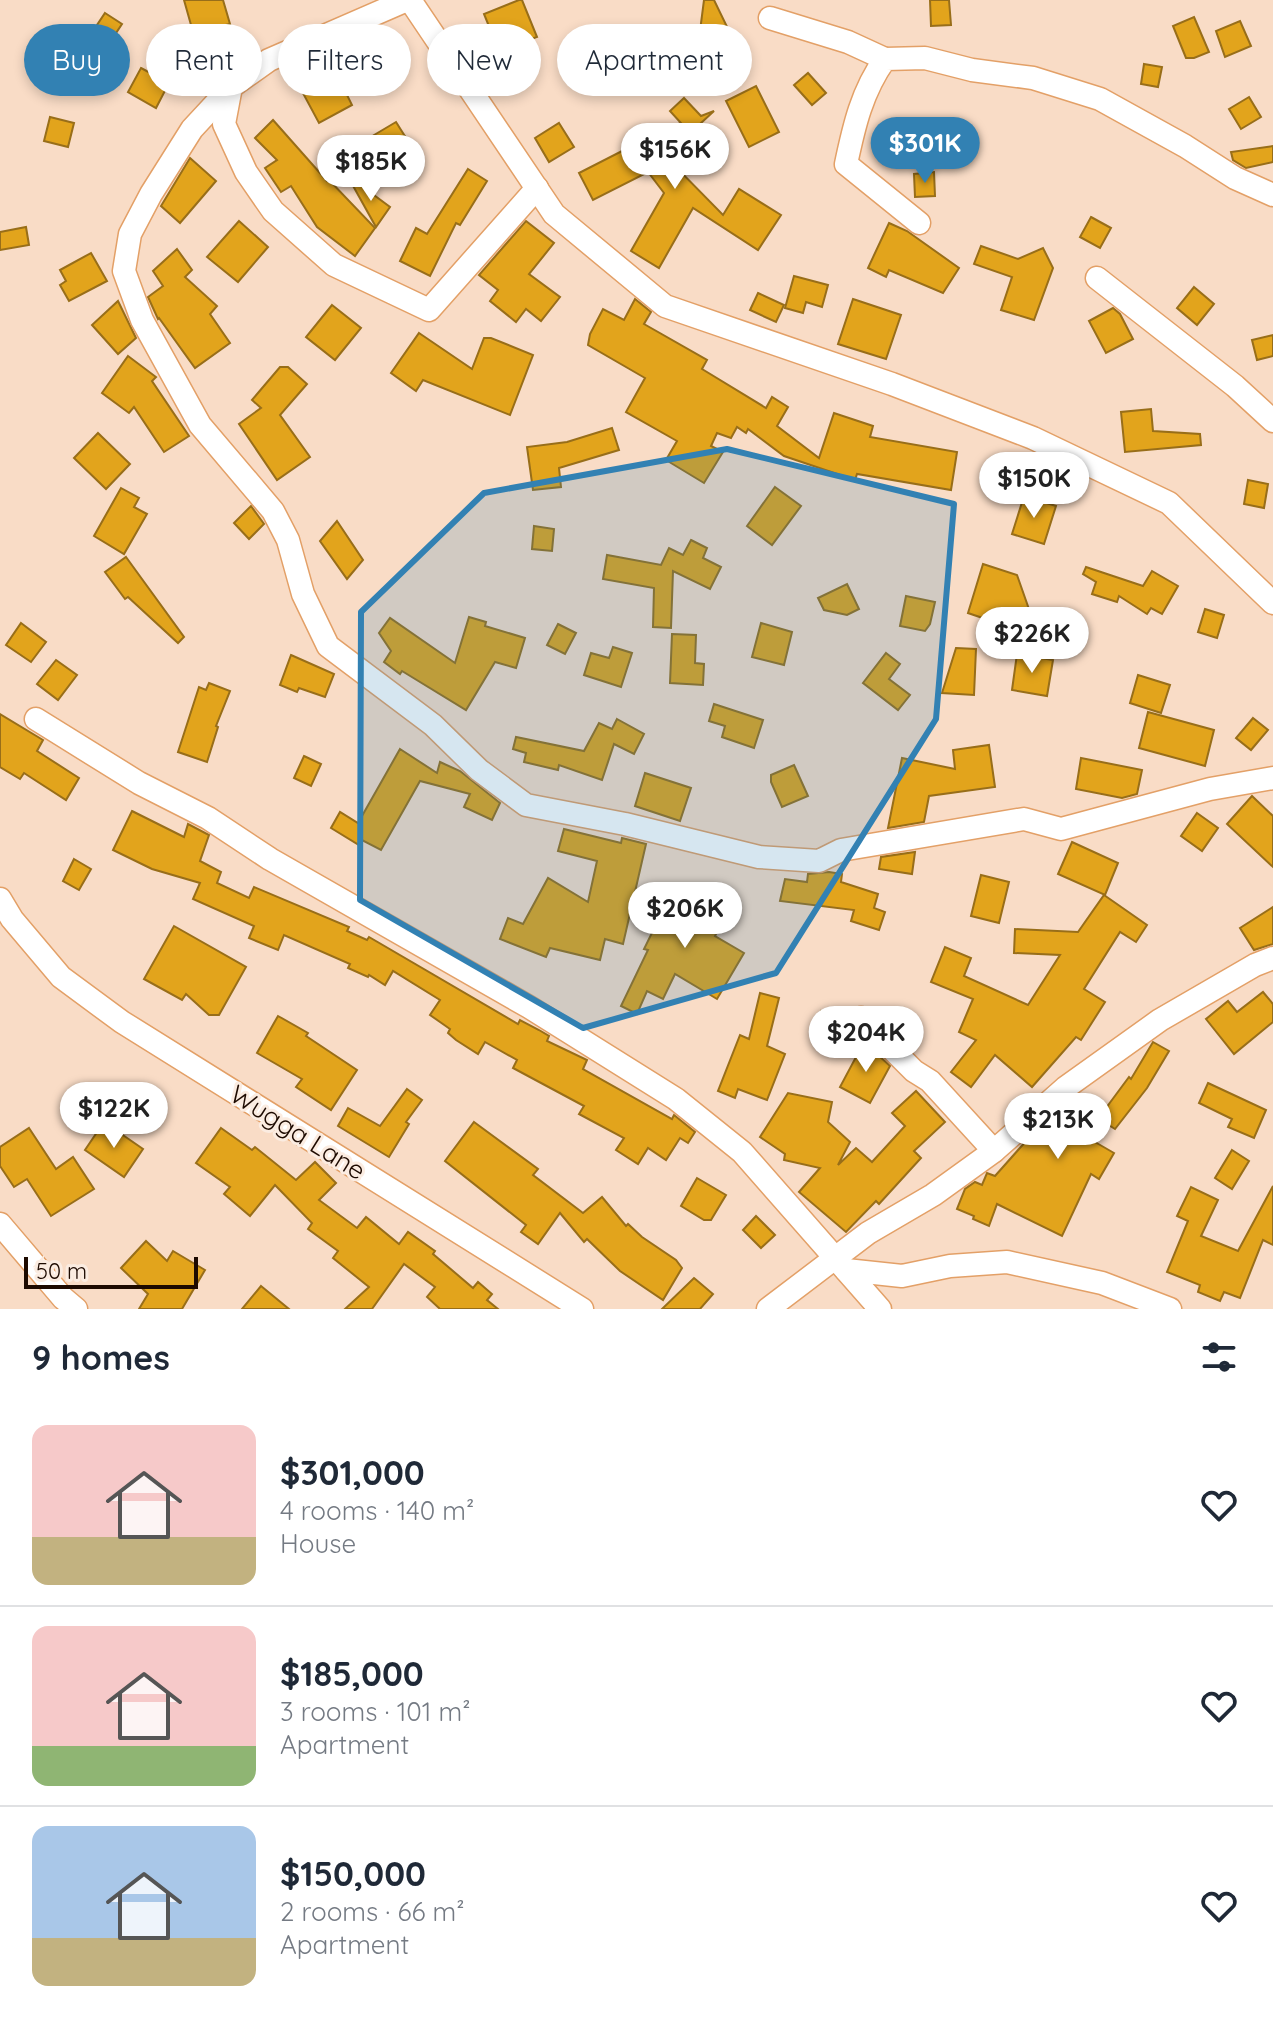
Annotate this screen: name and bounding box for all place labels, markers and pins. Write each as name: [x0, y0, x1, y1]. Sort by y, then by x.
pin: $301K: [869, 117, 981, 185]
pin: $156K: [619, 123, 731, 191]
pin: $185K: [315, 135, 427, 203]
pin: $150K: [978, 452, 1090, 520]
pin: $226K: [976, 607, 1088, 675]
pin: $206K: [629, 882, 741, 950]
pin: $204K: [810, 1006, 922, 1074]
pin: $122K: [58, 1082, 170, 1150]
pin: $213K: [1002, 1093, 1114, 1161]

